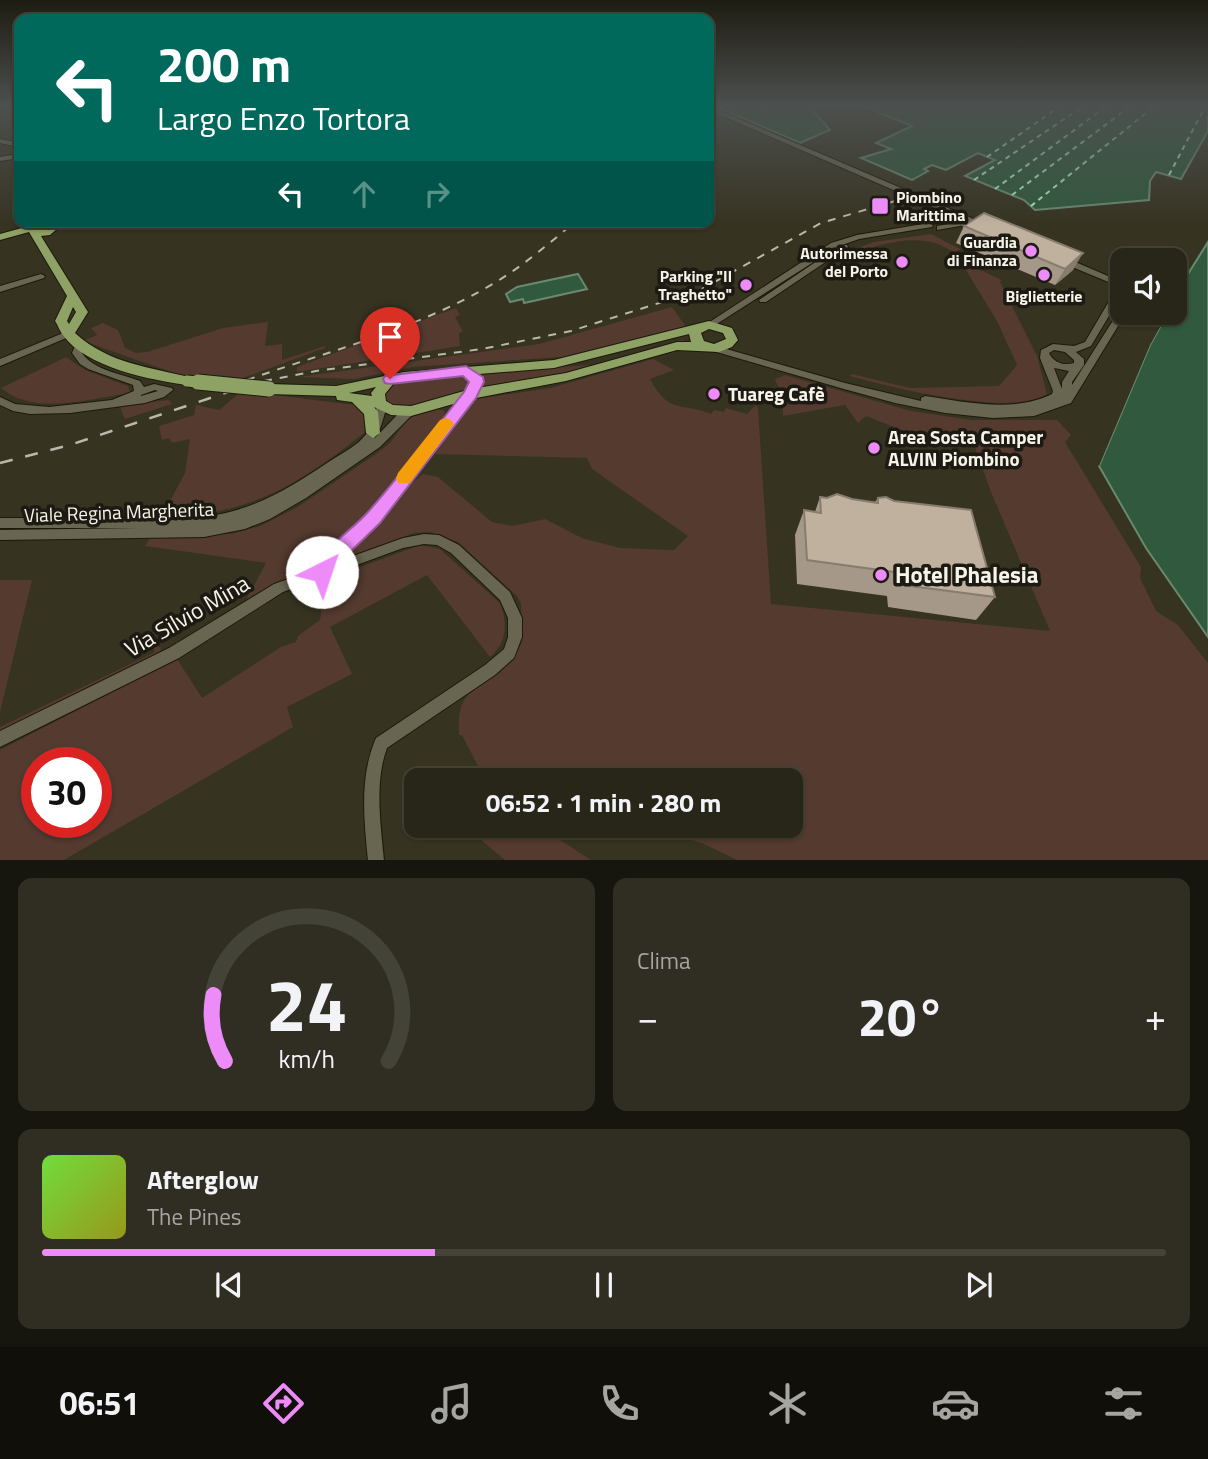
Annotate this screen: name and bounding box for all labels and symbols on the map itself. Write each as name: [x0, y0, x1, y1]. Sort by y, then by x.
place label: Piombino Marittima: [896, 185, 965, 227]
marker: Piombino Marittima: [870, 196, 890, 216]
place label: Guardia di Finanza: [947, 230, 1017, 272]
place label: Autorimessa del Porto: [800, 241, 888, 283]
marker: Guardia di Finanza: [1023, 243, 1039, 259]
marker: Autorimessa del Porto: [894, 254, 910, 270]
place label: Parking "Il Traghetto": [658, 264, 732, 306]
marker: Biglietterie: [1036, 267, 1052, 283]
marker: Parking "Il Traghetto": [738, 277, 754, 293]
place label: Biglietterie: [1005, 284, 1083, 308]
pin: [360, 307, 420, 379]
place label: Tuareg Cafè: [728, 379, 825, 408]
marker: Tuareg Cafè: [706, 386, 722, 402]
place label: Area Sosta Camper ALVIN Piombino: [888, 422, 1043, 473]
marker: Area Sosta Camper ALVIN Piombino: [866, 440, 882, 456]
street label: Viale Regina Margherita: [23, 494, 215, 529]
position arrow: [285, 535, 359, 609]
place label: Hotel Phalesia: [895, 557, 1039, 592]
street label: Via Silvio Mina: [118, 565, 256, 666]
marker: Hotel Phalesia: [873, 567, 889, 583]
speed limit sign: 30: [21, 747, 112, 838]

